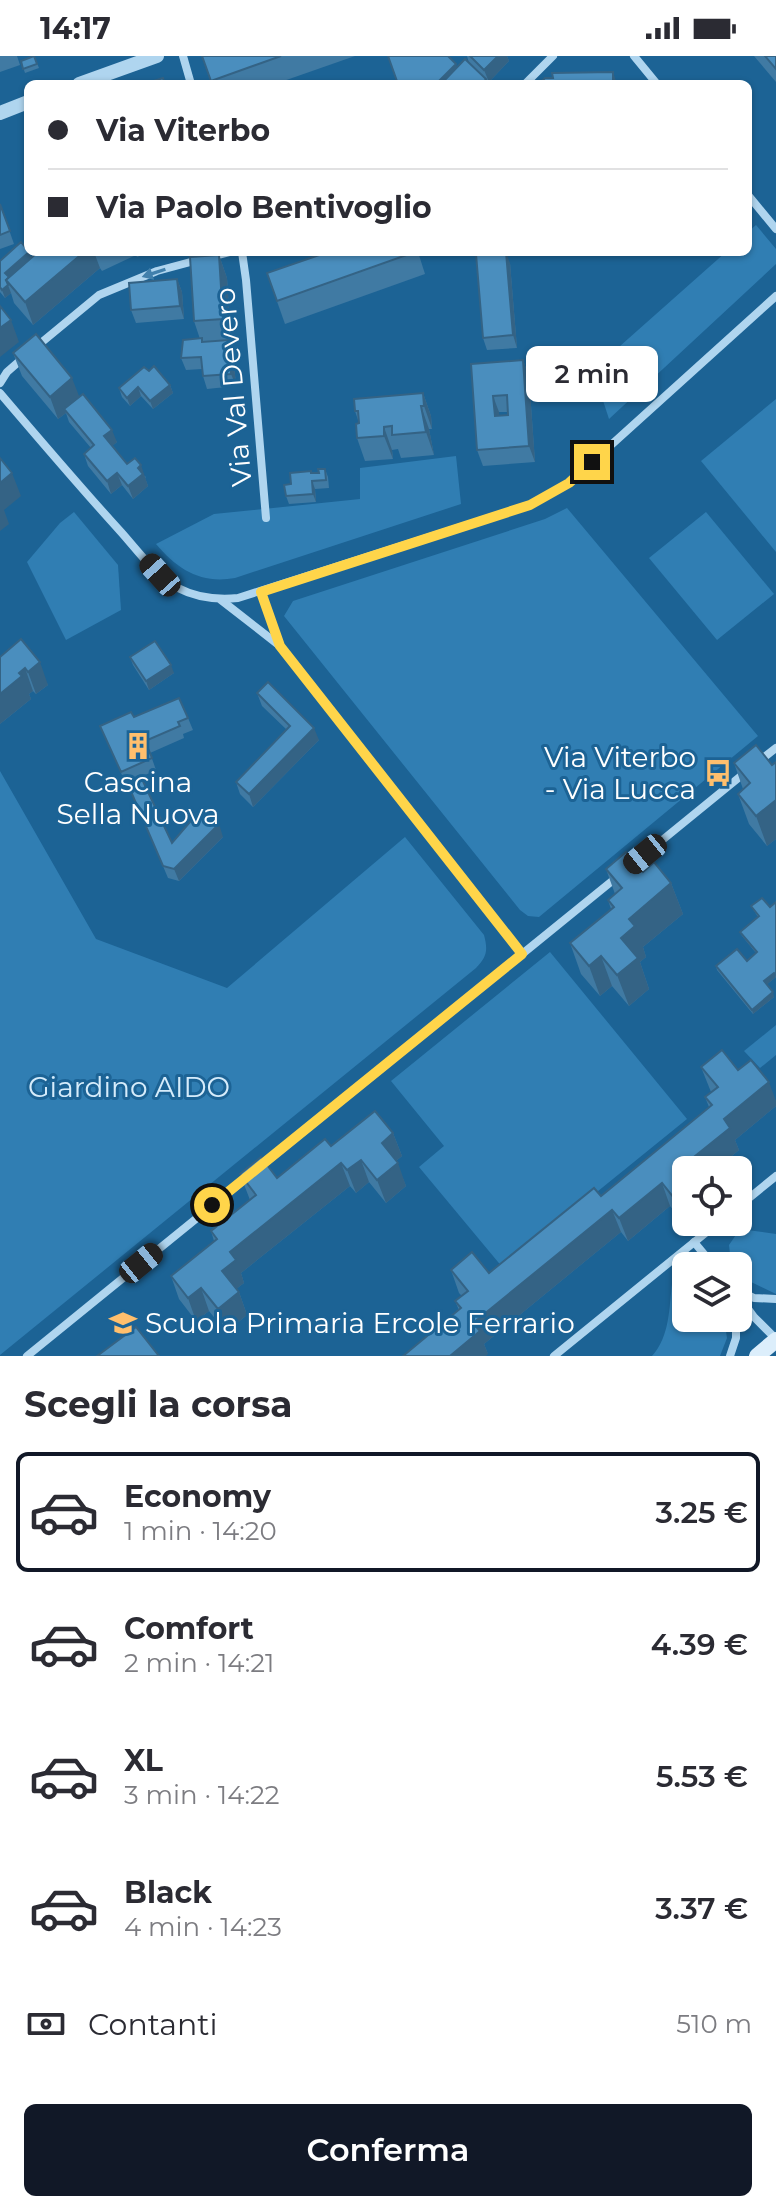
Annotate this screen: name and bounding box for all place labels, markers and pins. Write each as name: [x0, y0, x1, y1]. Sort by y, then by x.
building icon: Cascina Sella Nuova: [123, 731, 153, 761]
place label: Via Viterbo - Via Lucca: [544, 740, 696, 806]
bus stop icon: Via Viterbo - Via Lucca: [703, 758, 733, 788]
place label: Cascina Sella Nuova: [57, 765, 219, 831]
place label: Scuola Primaria Ercole Ferrario: [145, 1306, 575, 1340]
school or university icon: Scuola Primaria Ercole Ferrario: [108, 1308, 138, 1338]

